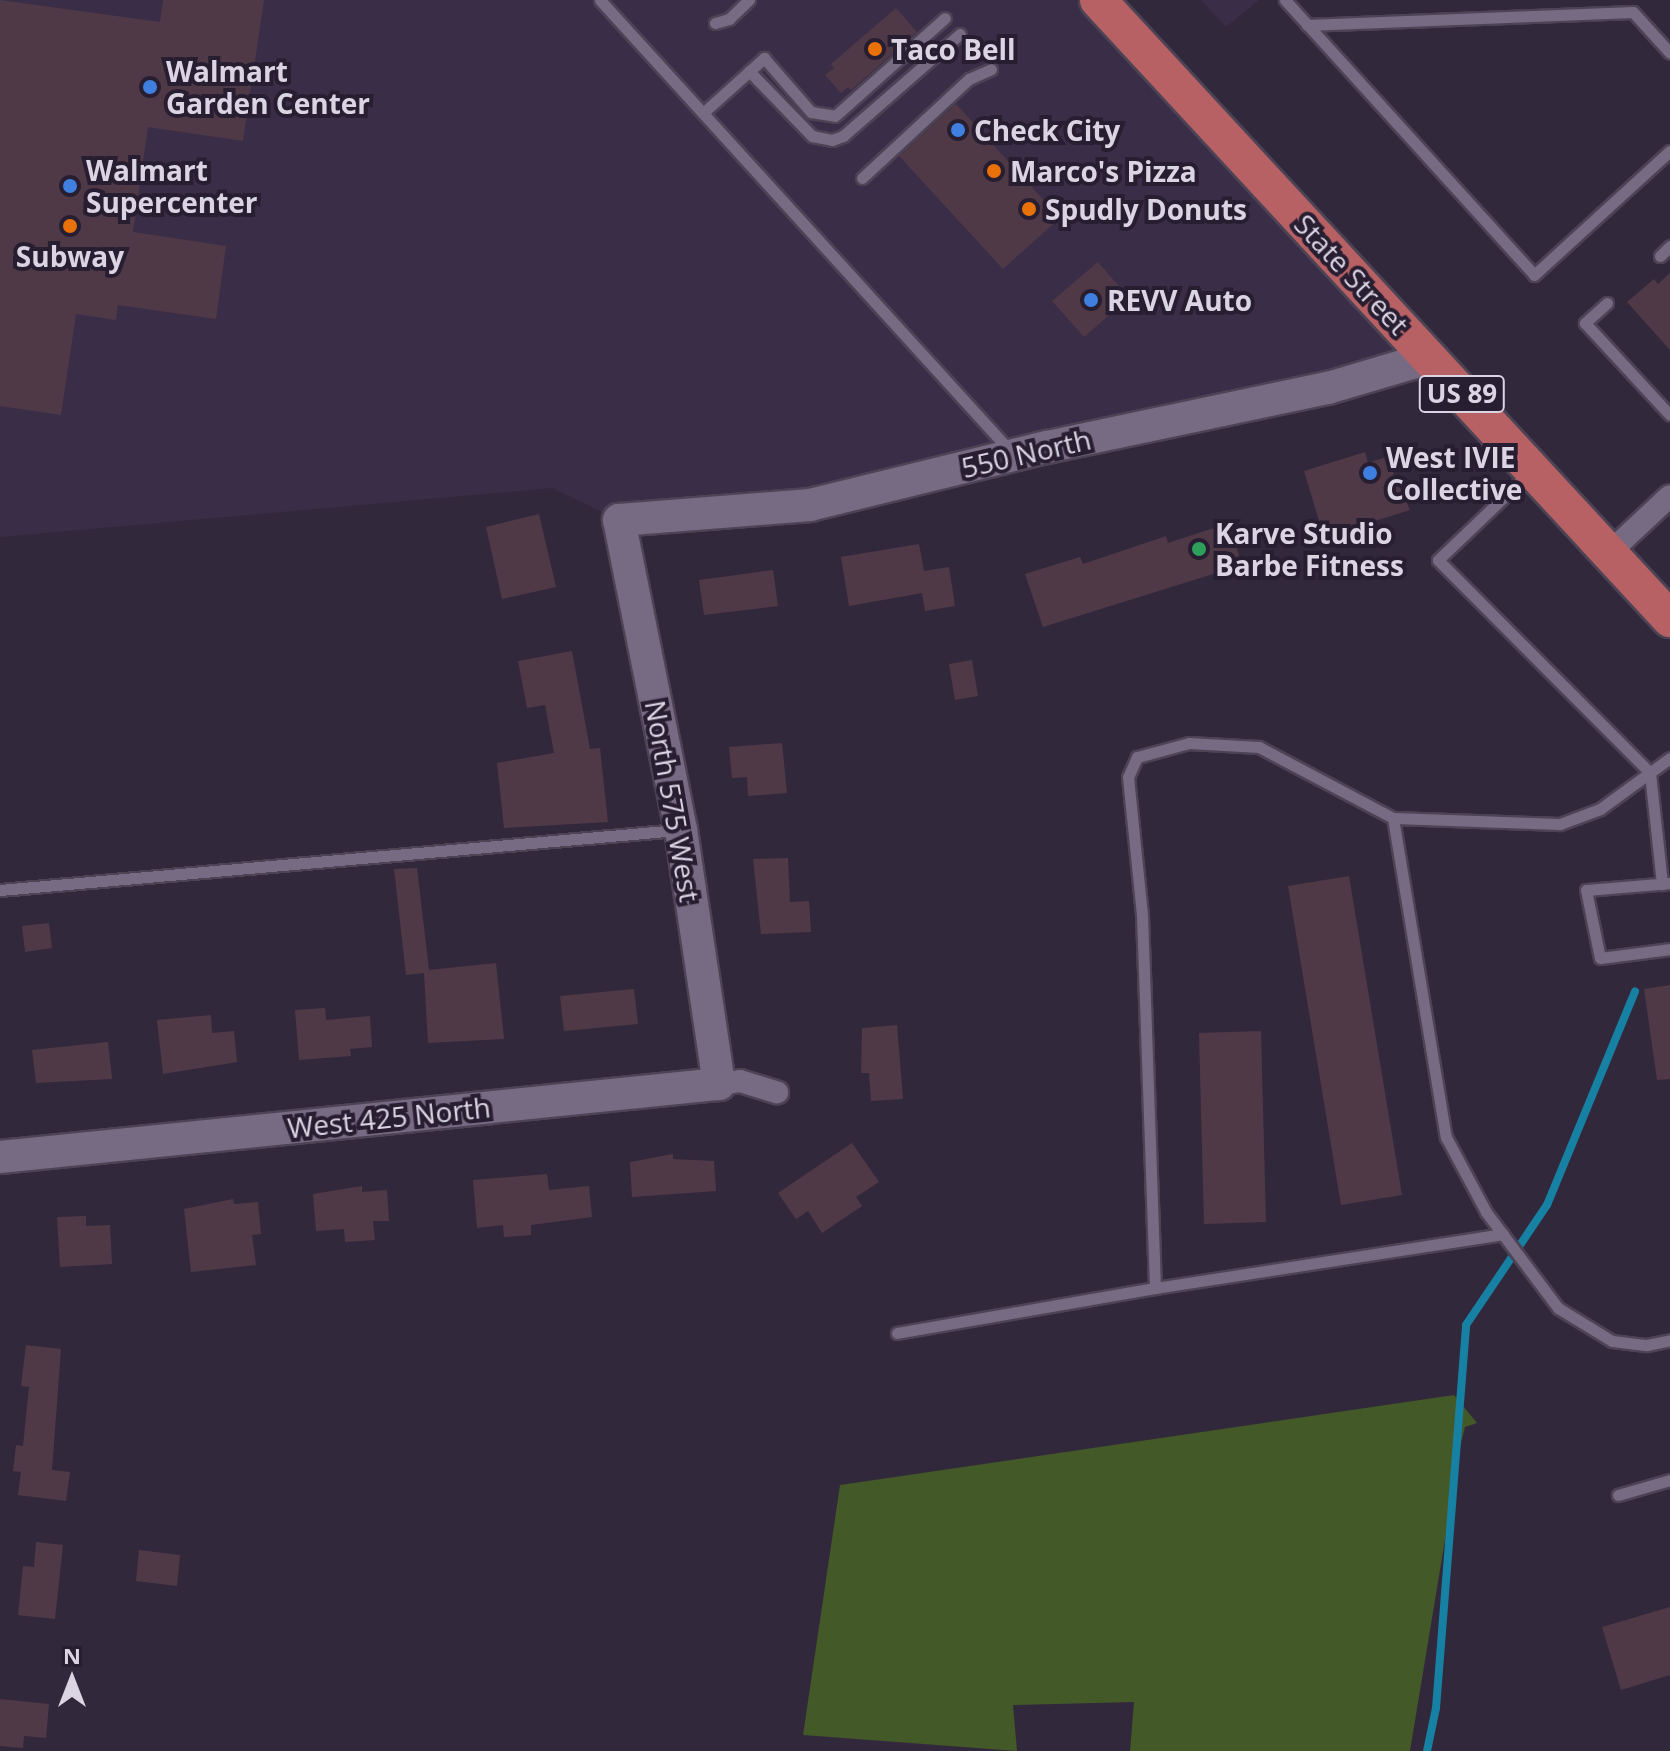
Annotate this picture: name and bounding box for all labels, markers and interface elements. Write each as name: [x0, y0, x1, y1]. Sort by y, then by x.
place label: Taco Bell: [891, 32, 1016, 66]
marker: Taco Bell: [866, 40, 884, 58]
place label: Walmart Garden Center: [166, 54, 370, 120]
marker: Walmart Garden Center: [141, 78, 159, 96]
place label: Check City: [974, 113, 1120, 147]
marker: Check City: [949, 121, 967, 139]
place label: Walmart Supercenter: [86, 153, 258, 219]
place label: Marco's Pizza: [1010, 154, 1197, 188]
marker: Marco's Pizza: [985, 162, 1003, 180]
marker: Walmart Supercenter: [61, 177, 79, 195]
place label: Spudly Donuts: [1045, 192, 1247, 226]
marker: Spudly Donuts: [1020, 200, 1038, 218]
street label: State Street: [1288, 207, 1416, 341]
marker: Subway: [61, 217, 79, 235]
place label: Subway: [16, 239, 124, 273]
place label: REVV Auto: [1107, 283, 1252, 317]
marker: REVV Auto: [1082, 291, 1100, 309]
road number: US 89: [1418, 372, 1506, 416]
street label: 550 North: [958, 422, 1094, 484]
place label: West IVIE Collective: [1386, 440, 1522, 506]
marker: West IVIE Collective: [1361, 464, 1379, 482]
place label: Karve Studio Barbe Fitness: [1215, 516, 1404, 582]
marker: Karve Studio Barbe Fitness: [1190, 540, 1208, 558]
street label: North 575 West: [639, 698, 707, 904]
street label: West 425 North: [286, 1090, 492, 1144]
north arrow: [32, 1639, 112, 1719]
text: N: [63, 1640, 81, 1670]

